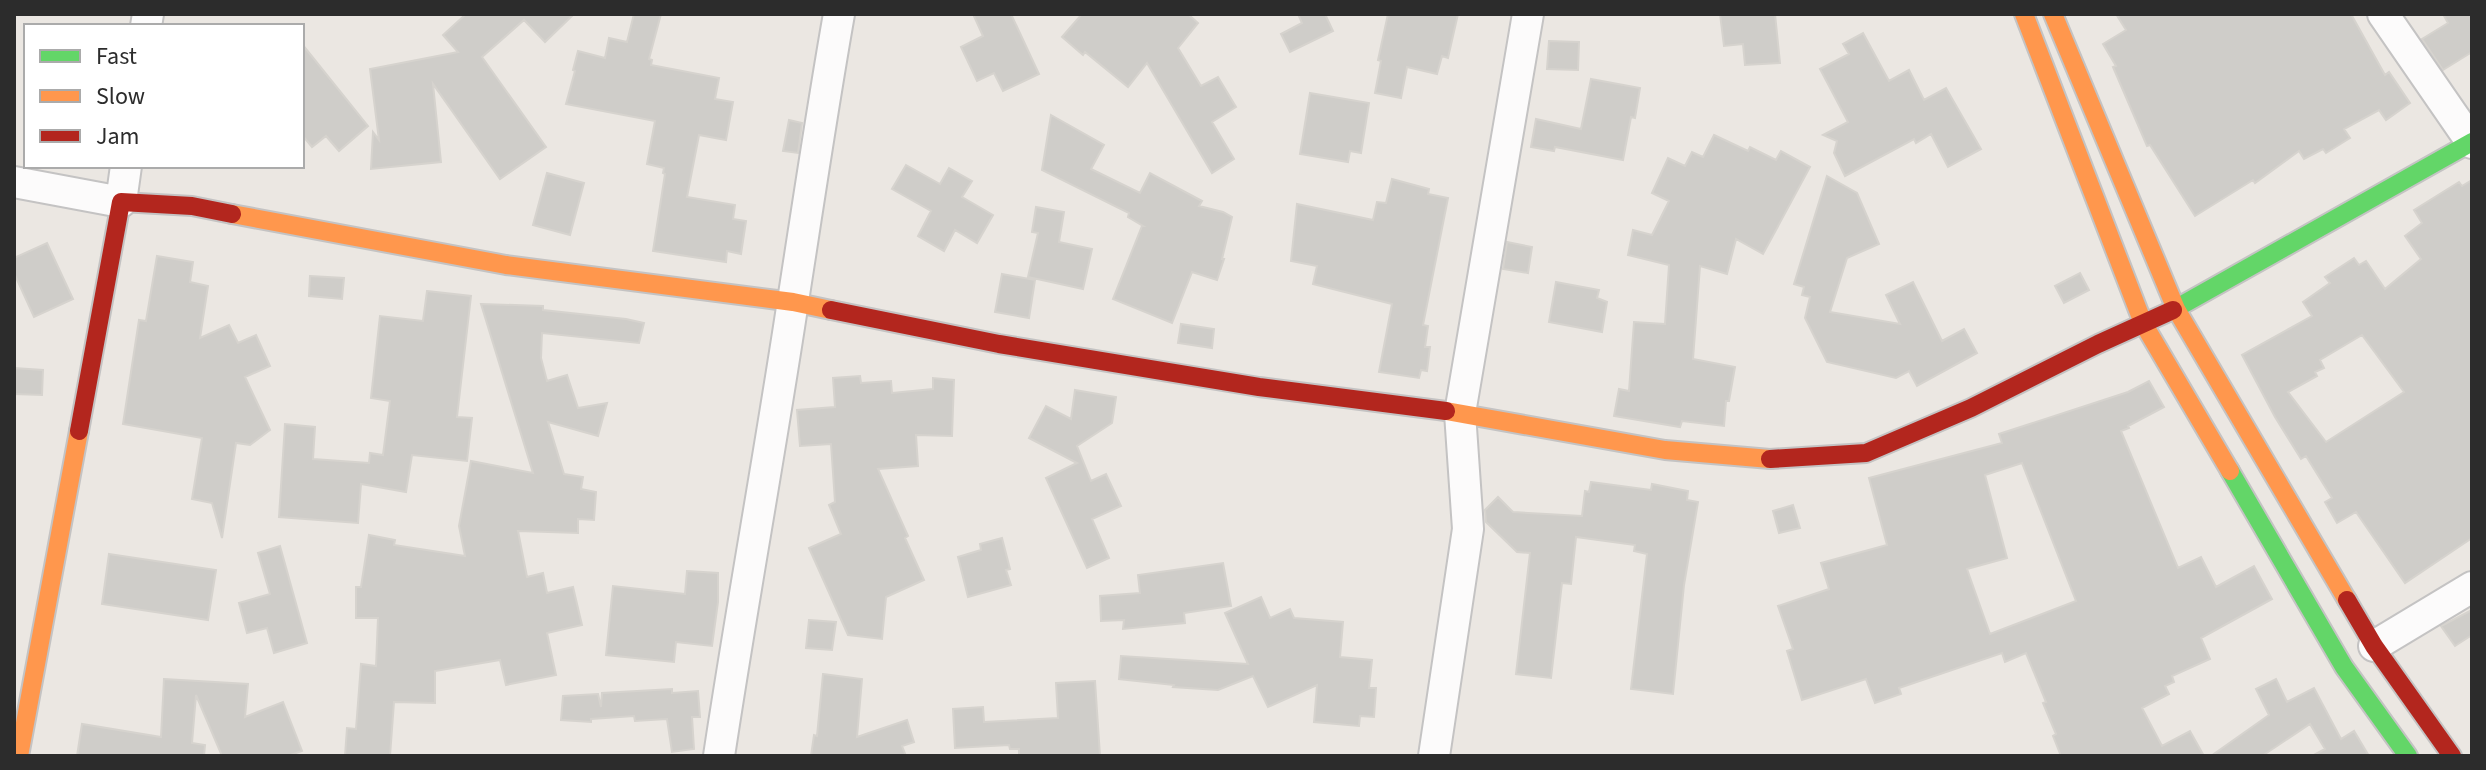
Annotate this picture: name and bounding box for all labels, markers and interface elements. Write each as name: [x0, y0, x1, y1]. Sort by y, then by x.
legend: [24, 24, 304, 168]
text: Fast: [96, 39, 137, 74]
text: Slow: [96, 79, 145, 114]
text: Jam: [96, 119, 140, 154]

